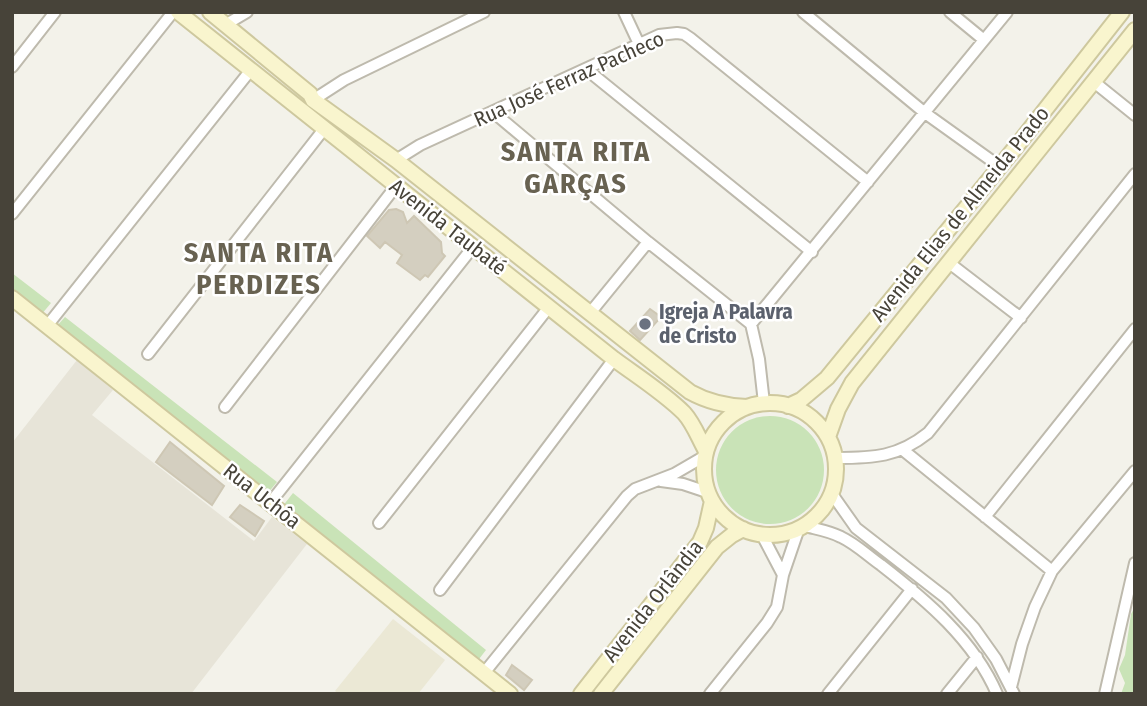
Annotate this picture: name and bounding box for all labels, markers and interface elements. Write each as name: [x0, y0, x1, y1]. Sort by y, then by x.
street label: Rua José Ferraz Pacheco: [470, 25, 668, 133]
street label: Avenida Elias de Almeida Prado: [865, 101, 1055, 327]
district label: SANTA RITA GARÇAS: [501, 135, 651, 201]
street label: Avenida Taubaté: [384, 173, 512, 281]
district label: SANTA RITA PERDIZES: [184, 236, 334, 301]
place label: Igreja A Palavra de Cristo: [659, 299, 793, 349]
marker: Igreja A Palavra de Cristo: [637, 316, 653, 332]
street label: Rua Uchôa: [218, 458, 306, 534]
street label: Avenida Orlândia: [597, 535, 709, 667]

